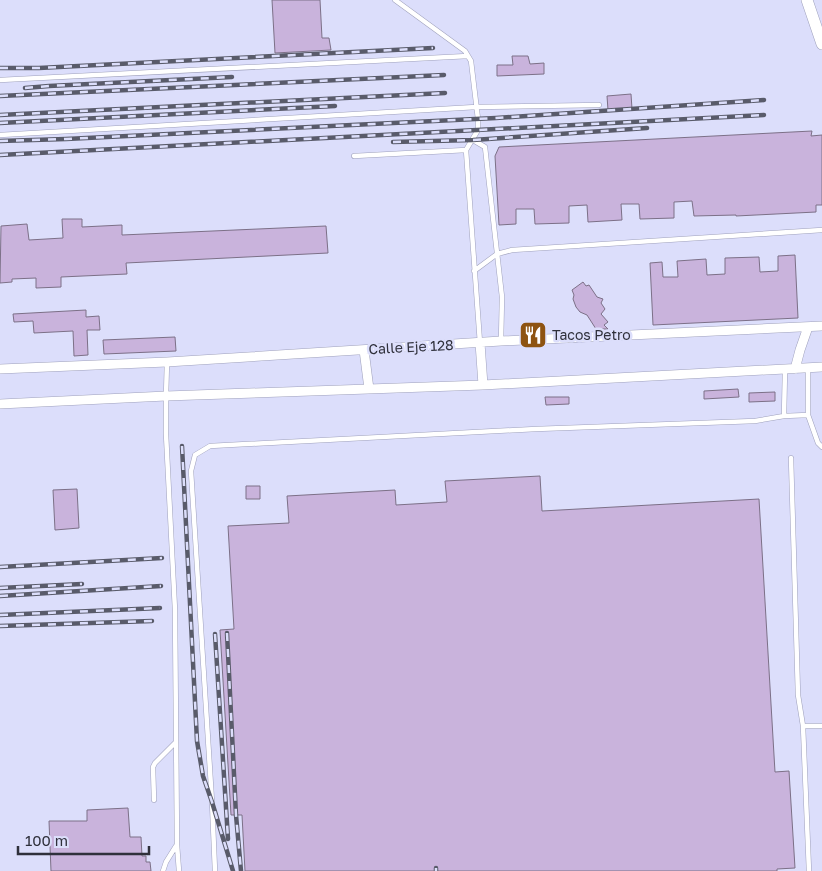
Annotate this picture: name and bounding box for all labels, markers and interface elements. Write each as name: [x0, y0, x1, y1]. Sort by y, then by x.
restaurant icon: Tacos Petro: [518, 320, 548, 350]
place label: Tacos Petro: [552, 326, 631, 343]
street label: Calle Eje 128: [368, 336, 454, 357]
scale bar: [18, 824, 149, 856]
text: 100 m: [25, 831, 68, 849]

